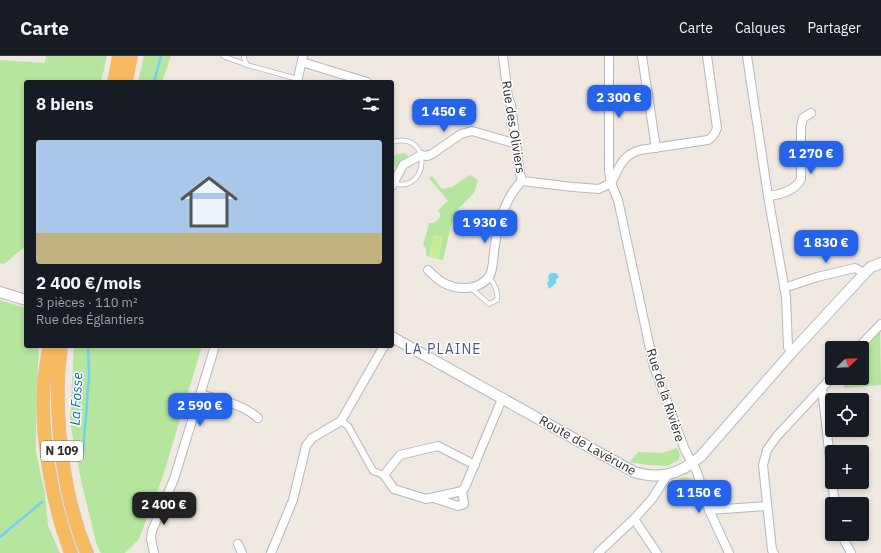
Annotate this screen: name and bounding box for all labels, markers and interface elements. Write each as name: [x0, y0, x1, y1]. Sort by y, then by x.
text: Carte: [20, 16, 69, 40]
text: Carte: [679, 19, 713, 37]
text: Calques: [735, 19, 785, 37]
text: Partager: [807, 19, 861, 37]
street label: Rue des Oliviers: [498, 79, 529, 175]
pin: 2 300 €: [582, 85, 656, 119]
text: 2 300 €: [596, 89, 642, 106]
text: 8 biens: [36, 93, 94, 115]
icon: filters: [360, 93, 382, 115]
pin: 1 450 €: [407, 99, 481, 133]
text: 1 450 €: [421, 103, 467, 120]
pin: 1 270 €: [774, 141, 848, 175]
text: 1 270 €: [788, 145, 834, 162]
icon: home: [173, 166, 245, 238]
pin: 1 930 €: [448, 210, 522, 244]
text: 1 930 €: [462, 214, 508, 231]
pin: 1 830 €: [789, 230, 863, 264]
text: 1 830 €: [803, 234, 849, 251]
text: 2 400 €/mois: [36, 272, 141, 294]
text: 3 pièces · 110 m²: [36, 294, 137, 311]
text: Rue des Églantiers: [36, 311, 144, 328]
district label: LA PLAINE: [405, 340, 481, 358]
north arrow: [825, 341, 869, 385]
map controls: [825, 341, 869, 541]
street label: Rue de la Rivière: [642, 346, 689, 444]
water label: La Fosse: [66, 372, 86, 426]
pin: 2 590 €: [163, 393, 237, 427]
button: locate: [825, 393, 869, 437]
text: 2 590 €: [177, 397, 223, 414]
street label: Route de Lavérune: [536, 412, 639, 479]
road number: N 109: [41, 441, 83, 461]
button: +: [825, 445, 869, 489]
pin: 1 150 €: [662, 480, 736, 514]
text: 1 150 €: [676, 484, 722, 501]
pin: 2 400 €: [127, 492, 201, 526]
text: 2 400 €: [141, 496, 187, 513]
button: −: [825, 497, 869, 541]

